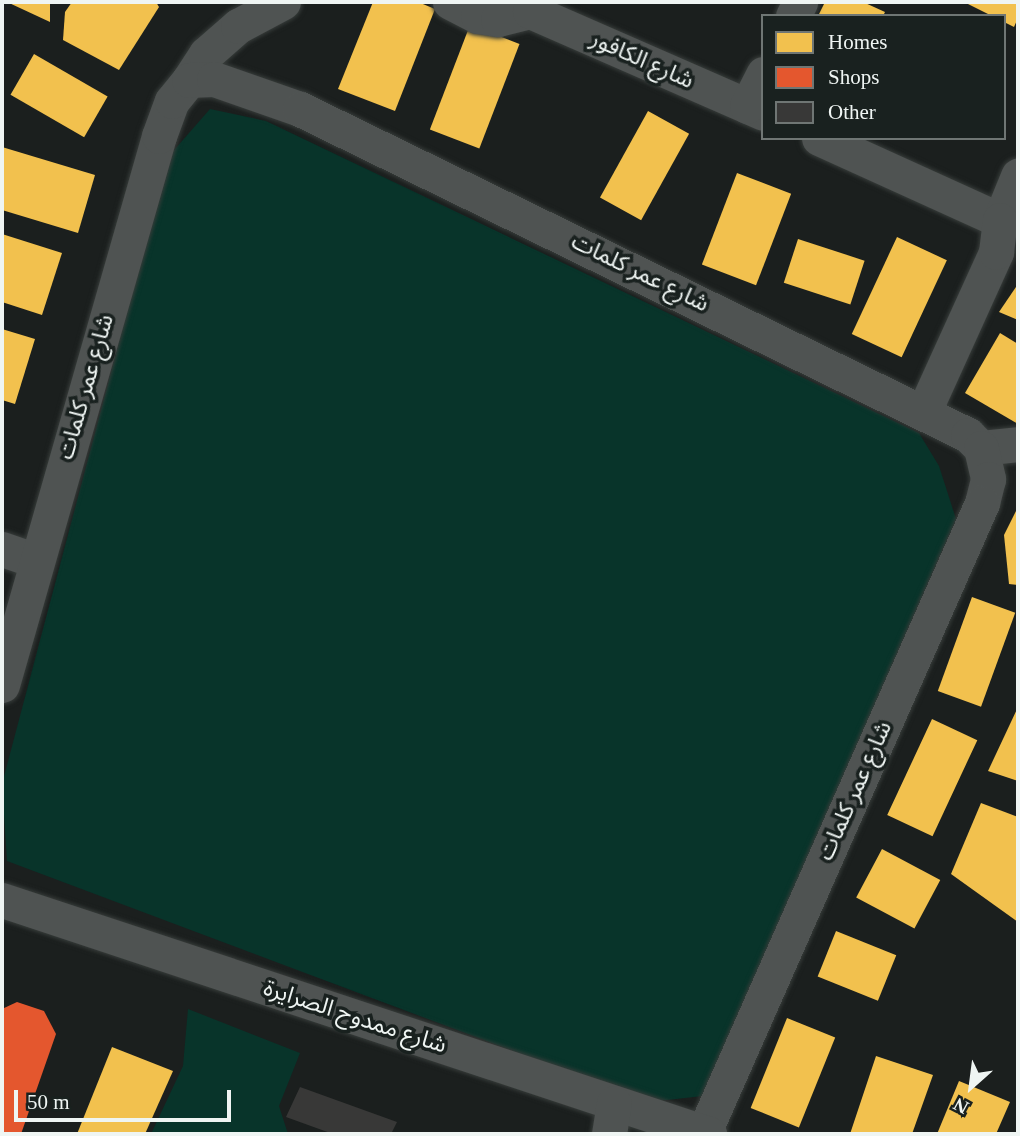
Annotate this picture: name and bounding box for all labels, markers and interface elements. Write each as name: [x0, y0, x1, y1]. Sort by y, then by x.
legend: [761, 14, 1006, 140]
street label: شارع الكافور: [586, 25, 698, 95]
text: Homes: [828, 30, 888, 54]
text: Shops: [828, 65, 879, 89]
text: Other: [828, 100, 876, 124]
street label: شارع عمر كلمات: [567, 228, 713, 318]
street label: شارع عمر كلمات: [52, 311, 120, 463]
street label: شارع عمر كلمات: [812, 717, 898, 865]
street label: شارع ممدوح الصرايرة: [260, 974, 450, 1060]
north arrow: [936, 1052, 1006, 1122]
scale bar: [18, 1076, 234, 1120]
text: 50 m: [27, 1090, 70, 1114]
text: N: [950, 1093, 972, 1118]

